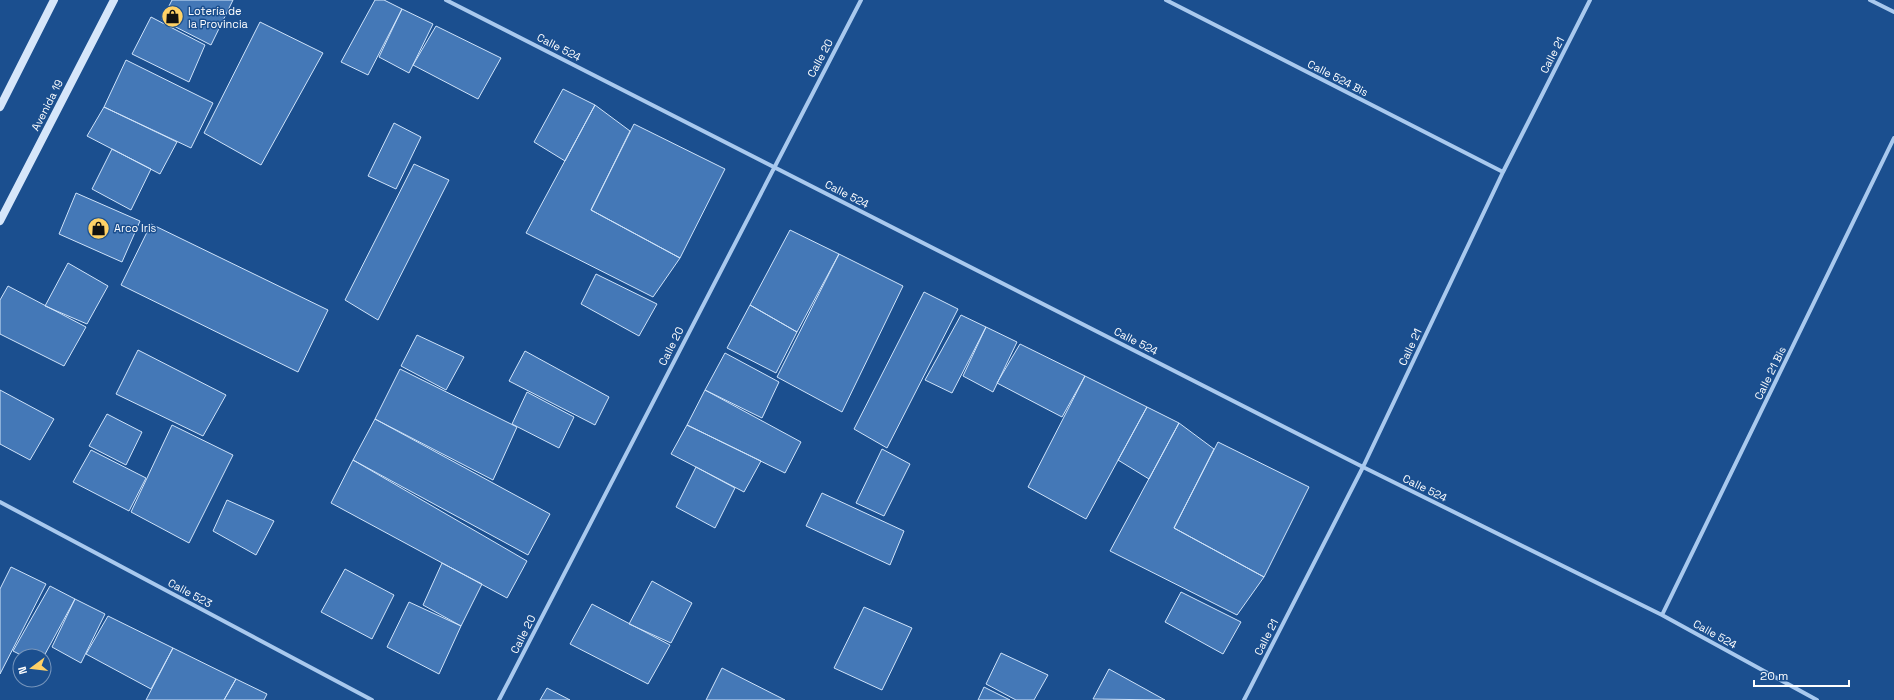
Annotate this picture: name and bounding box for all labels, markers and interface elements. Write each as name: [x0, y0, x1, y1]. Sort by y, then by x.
shop icon: Lotería de la Provincia: [160, 4, 186, 30]
place label: Lotería de la Provincia: [188, 4, 249, 31]
street label: Calle 524: [535, 30, 584, 64]
street label: Calle 21: [1537, 34, 1567, 76]
street label: Calle 20: [804, 36, 836, 80]
street label: Calle 524 Bis: [1305, 57, 1371, 99]
street label: Avenida 19: [28, 77, 66, 133]
street label: Calle 524: [823, 177, 872, 211]
shop icon: Arco Iris: [86, 215, 112, 241]
place label: Arco Iris: [114, 221, 157, 235]
street label: Calle 20: [655, 324, 687, 368]
street label: Calle 524: [1112, 324, 1161, 358]
street label: Calle 21: [1395, 326, 1425, 368]
street label: Calle 21 Bis: [1751, 344, 1789, 402]
street label: Calle 524: [1400, 471, 1450, 505]
street label: Calle 523: [166, 576, 215, 611]
street label: Calle 20: [507, 612, 539, 656]
street label: Calle 21: [1251, 616, 1281, 658]
street label: Calle 524: [1691, 616, 1739, 652]
north arrow: [12, 648, 52, 688]
scale bar: [1754, 662, 1849, 688]
text: N: [15, 665, 30, 676]
text: 20 m: [1760, 668, 1788, 684]

